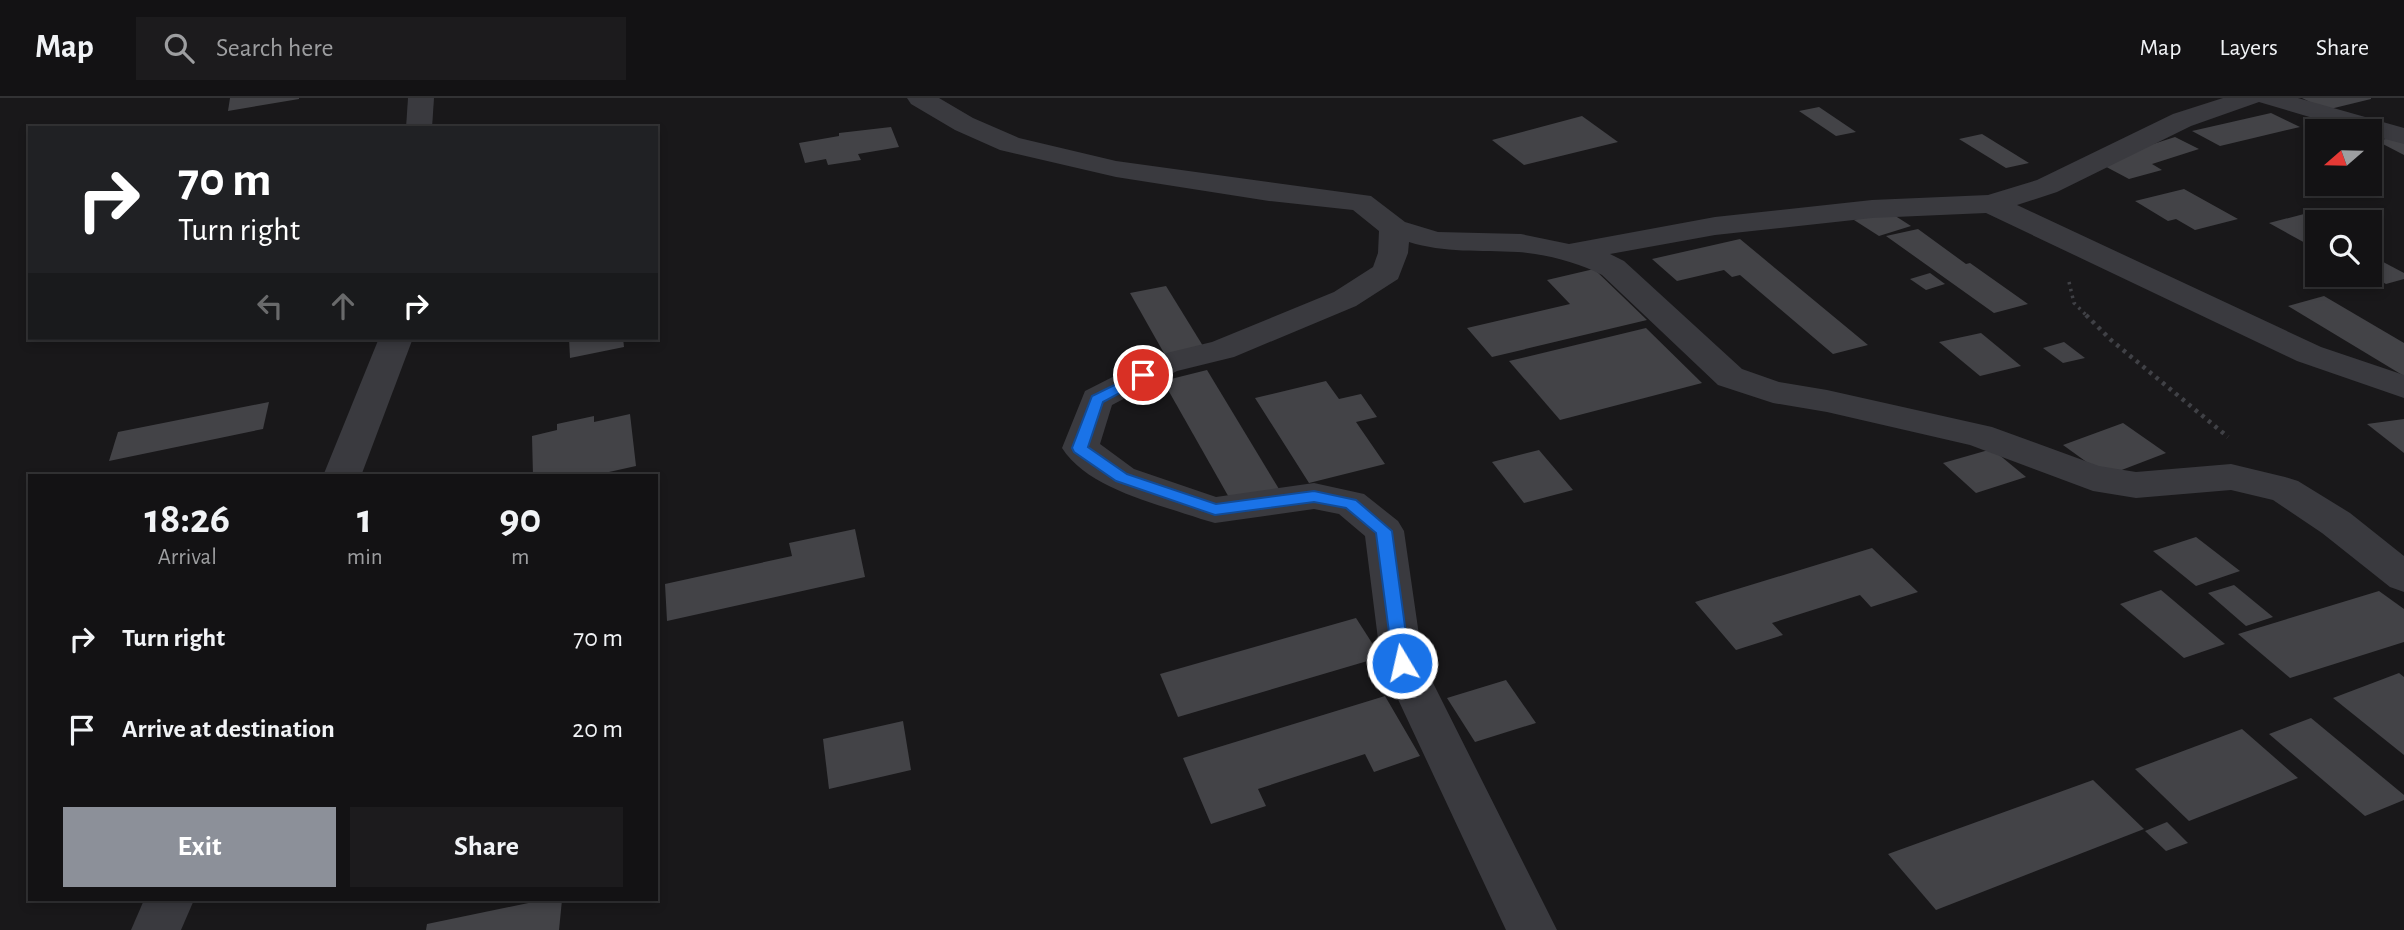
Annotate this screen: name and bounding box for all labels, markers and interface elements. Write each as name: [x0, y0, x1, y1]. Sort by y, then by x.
search box: [136, 17, 626, 80]
icon: search: [160, 29, 198, 67]
text: Map: [35, 31, 94, 64]
text: Search here: [216, 35, 334, 61]
text: Map: [2139, 36, 2181, 60]
text: Layers: [2219, 36, 2278, 60]
text: Share: [2316, 36, 2369, 60]
north arrow: [2305, 119, 2382, 196]
map controls: [2305, 119, 2382, 287]
icon: right: [63, 154, 154, 245]
text: 70 m: [178, 156, 272, 205]
button: search: [2305, 210, 2382, 287]
text: Turn right: [178, 214, 300, 246]
icon: left: [251, 287, 289, 325]
icon: ahead: [324, 287, 362, 325]
icon: right: [397, 287, 435, 325]
pin: [1113, 345, 1173, 405]
icon: arrive: [1124, 356, 1162, 394]
text: 18:26: [145, 498, 230, 540]
text: 1: [357, 498, 372, 540]
text: 90: [499, 498, 541, 540]
text: Arrival: [158, 546, 217, 569]
text: min: [347, 546, 383, 569]
text: m: [511, 546, 529, 569]
icon: right: [63, 620, 101, 658]
text: Turn right: [122, 625, 225, 651]
text: 70 m: [573, 625, 623, 651]
position arrow: [1365, 626, 1439, 700]
icon: arrive: [63, 711, 101, 749]
text: Arrive at destination: [122, 716, 335, 742]
text: 20 m: [572, 716, 623, 742]
button: Exit: [63, 807, 336, 887]
button: Share: [350, 807, 623, 887]

